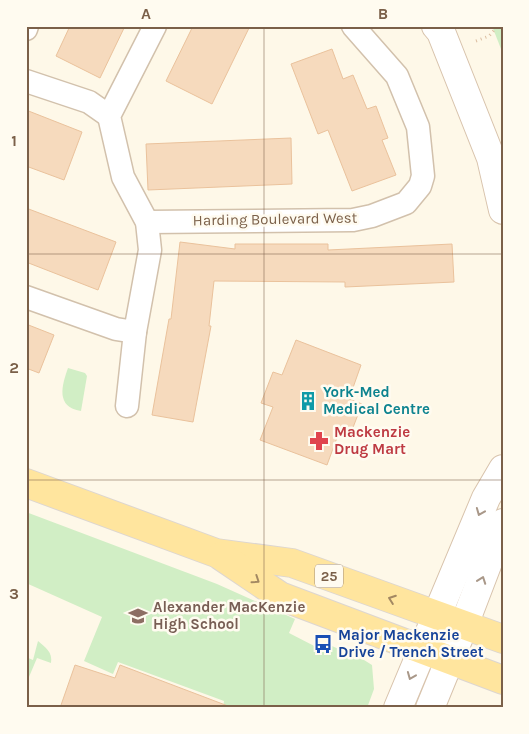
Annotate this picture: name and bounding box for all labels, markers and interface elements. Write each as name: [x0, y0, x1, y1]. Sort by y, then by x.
text: A: [141, 4, 151, 23]
text: B: [378, 4, 388, 23]
text: 1: [11, 131, 17, 150]
street label: Harding Boulevard West: [193, 209, 358, 229]
text: 2: [9, 358, 19, 377]
place label: York-Med Medical Centre: [323, 383, 430, 418]
building icon: York-Med Medical Centre: [297, 390, 319, 412]
place label: Mackenzie Drug Mart: [334, 423, 410, 458]
pharmacy icon: Mackenzie Drug Mart: [308, 430, 330, 452]
one-way arrow: [476, 507, 486, 516]
road number: 25: [315, 564, 343, 588]
one-way arrow: [250, 574, 260, 583]
one-way arrow: [476, 576, 486, 585]
text: 3: [9, 584, 19, 603]
one-way arrow: [388, 595, 397, 605]
place label: Alexander MacKenzie High School: [153, 598, 305, 633]
school or university icon: Alexander MacKenzie High School: [127, 605, 149, 627]
place label: Major Mackenzie Drive / Trench Street: [338, 626, 484, 661]
bus stop icon: Major Mackenzie Drive / Trench Street: [312, 633, 334, 655]
one-way arrow: [406, 671, 417, 680]

